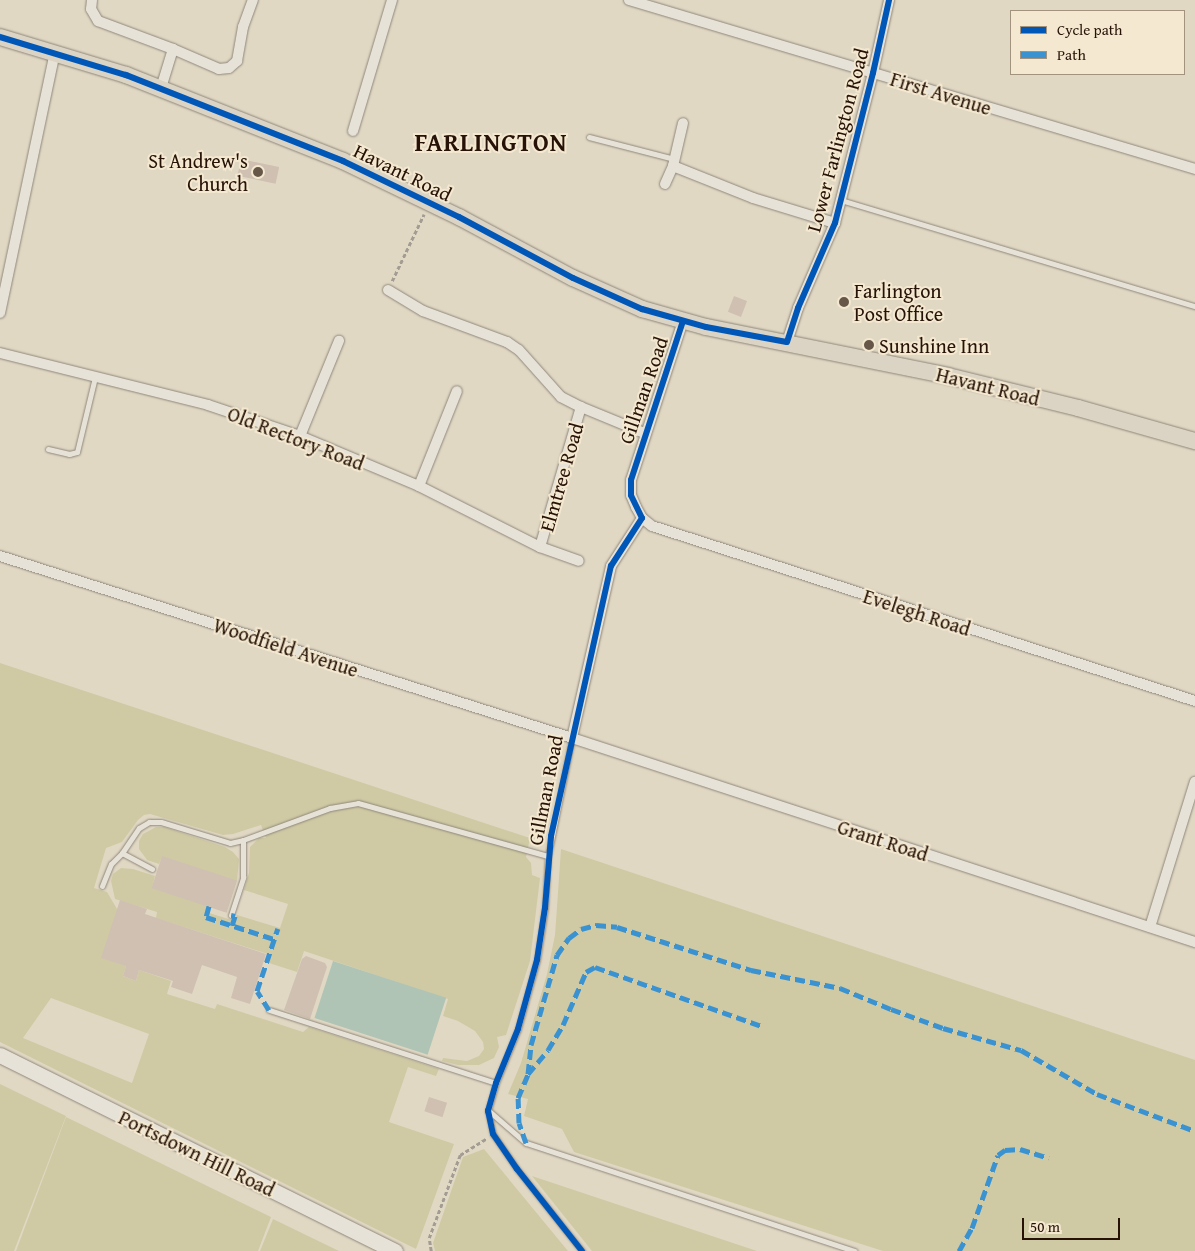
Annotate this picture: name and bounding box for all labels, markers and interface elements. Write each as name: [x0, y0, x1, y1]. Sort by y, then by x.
legend: [1010, 10, 1185, 75]
text: Cycle path: [1057, 19, 1123, 40]
text: Path: [1057, 44, 1086, 65]
street label: Lower Farlington Road: [801, 45, 873, 235]
street label: First Avenue: [888, 66, 994, 120]
district label: FARLINGTON: [413, 127, 569, 157]
street label: Havant Road: [350, 138, 456, 206]
place label: St Andrew's Church: [148, 148, 248, 195]
marker: St Andrew's Church: [252, 166, 264, 178]
place label: Farlington Post Office: [854, 278, 943, 325]
marker: Farlington Post Office: [838, 296, 850, 308]
street label: Gillman Road: [613, 333, 673, 447]
place label: Sunshine Inn: [879, 333, 989, 357]
marker: Sunshine Inn: [863, 339, 875, 351]
street label: Havant Road: [934, 362, 1042, 410]
street label: Old Rectory Road: [224, 401, 368, 475]
street label: Elmtree Road: [534, 420, 588, 534]
street label: Evelegh Road: [860, 583, 974, 641]
street label: Woodfield Avenue: [211, 612, 361, 682]
street label: Gillman Road: [523, 733, 567, 847]
street label: Grant Road: [835, 814, 931, 866]
street label: Portsdown Hill Road: [115, 1105, 279, 1201]
scale bar: [1025, 1208, 1122, 1240]
text: 50 m: [1030, 1216, 1060, 1237]

